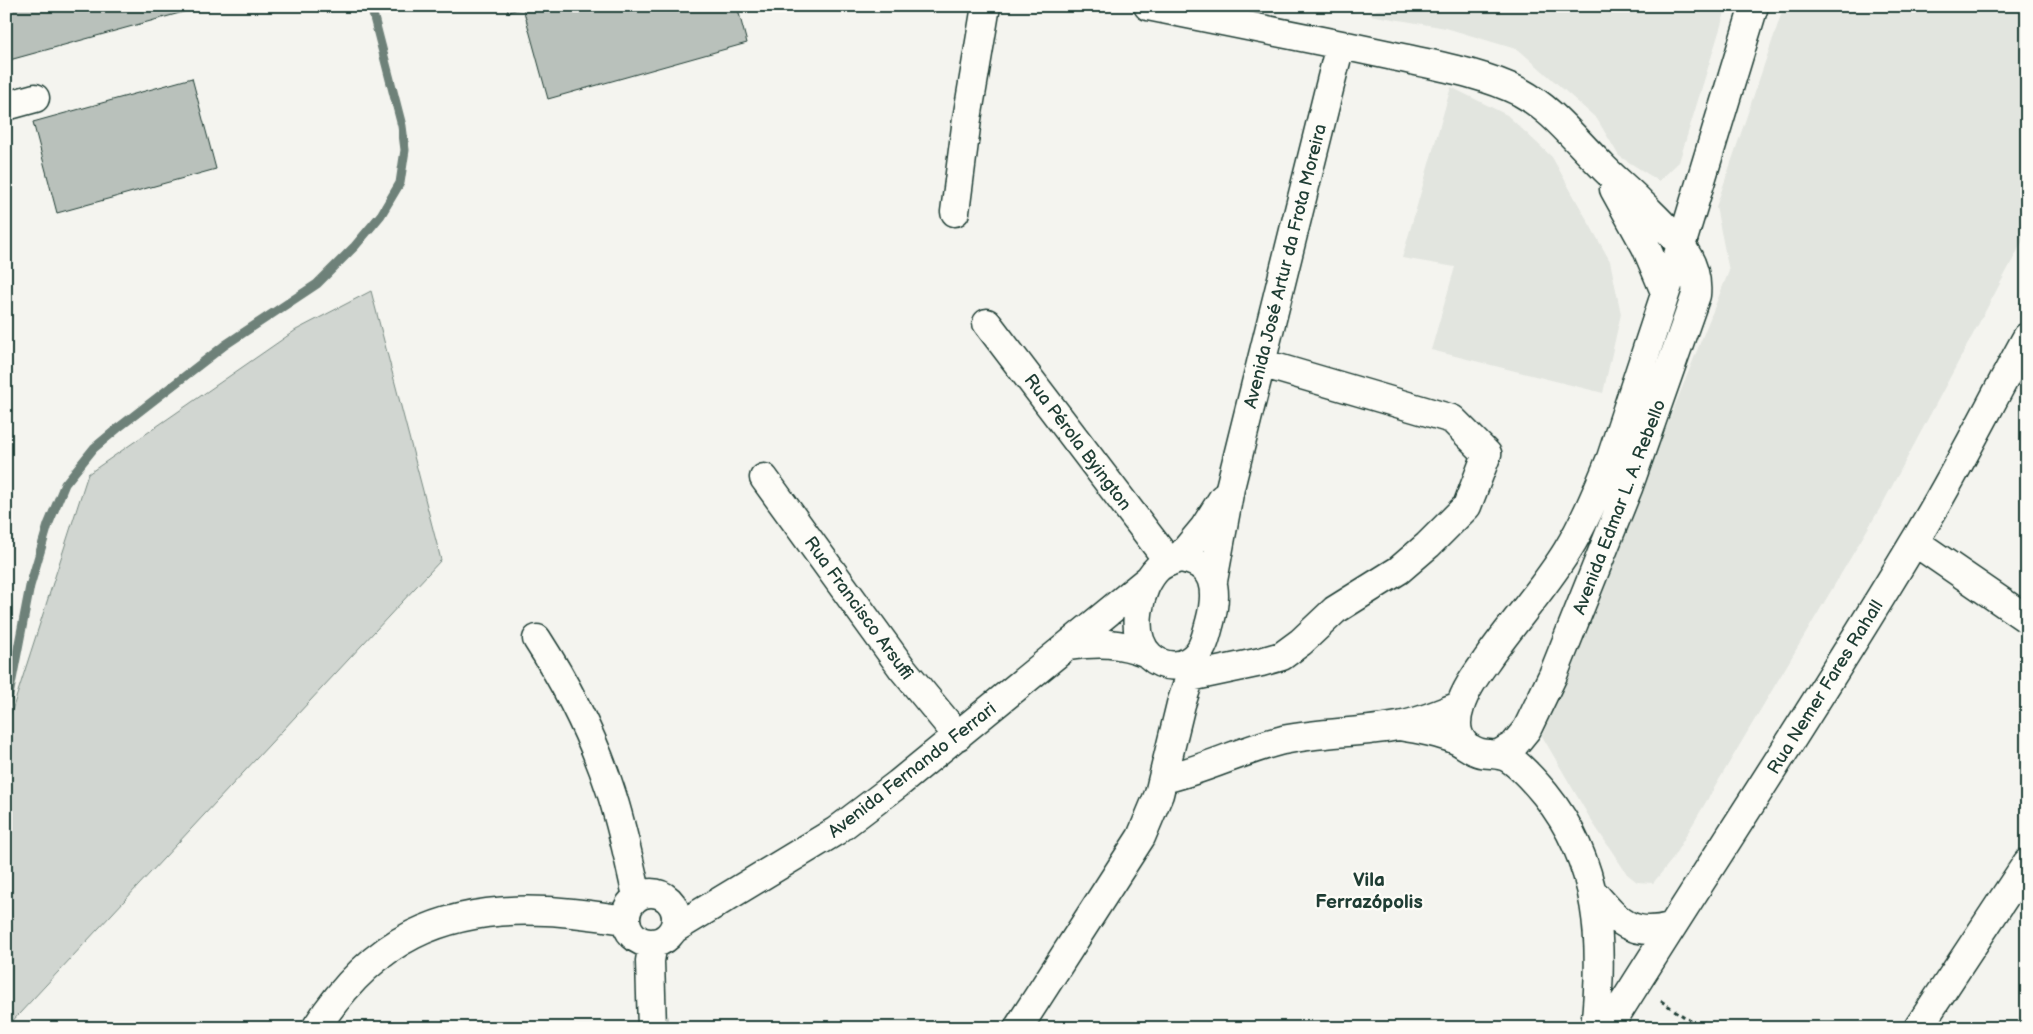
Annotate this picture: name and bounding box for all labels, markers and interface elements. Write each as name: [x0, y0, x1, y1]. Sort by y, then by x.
street label: Avenida José Artur da Frota Moreira: [1240, 122, 1331, 410]
street label: Rua Pérola Byington: [1020, 370, 1136, 515]
street label: Avenida Edmar L. A. Rebello: [1569, 397, 1670, 618]
street label: Rua Francisco Arsuffi: [800, 533, 918, 684]
street label: Rua Nemer Fares Rahall: [1763, 596, 1888, 778]
street label: Avenida Fernando Ferrari: [824, 698, 1000, 842]
district label: Vila Ferrazópolis: [1315, 869, 1423, 914]

